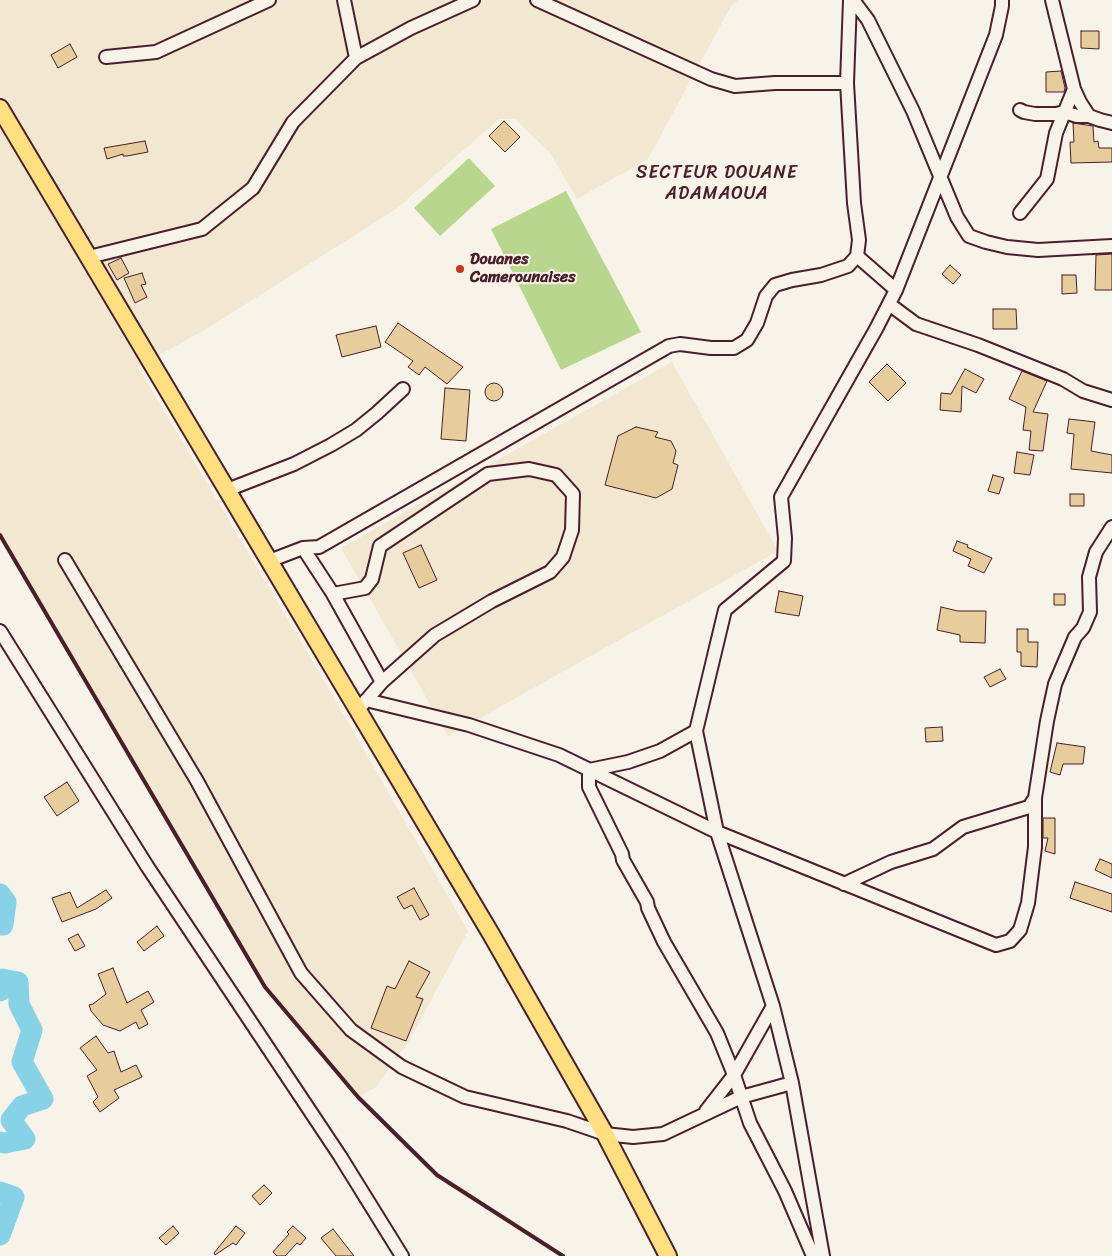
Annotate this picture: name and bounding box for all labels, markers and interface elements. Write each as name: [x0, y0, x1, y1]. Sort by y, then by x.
district label: SECTEUR DOUANE ADAMAOUA: [635, 162, 799, 204]
place label: Douanes Camerounaises: [470, 250, 576, 288]
marker: Douanes Camerounaises: [454, 263, 466, 275]

